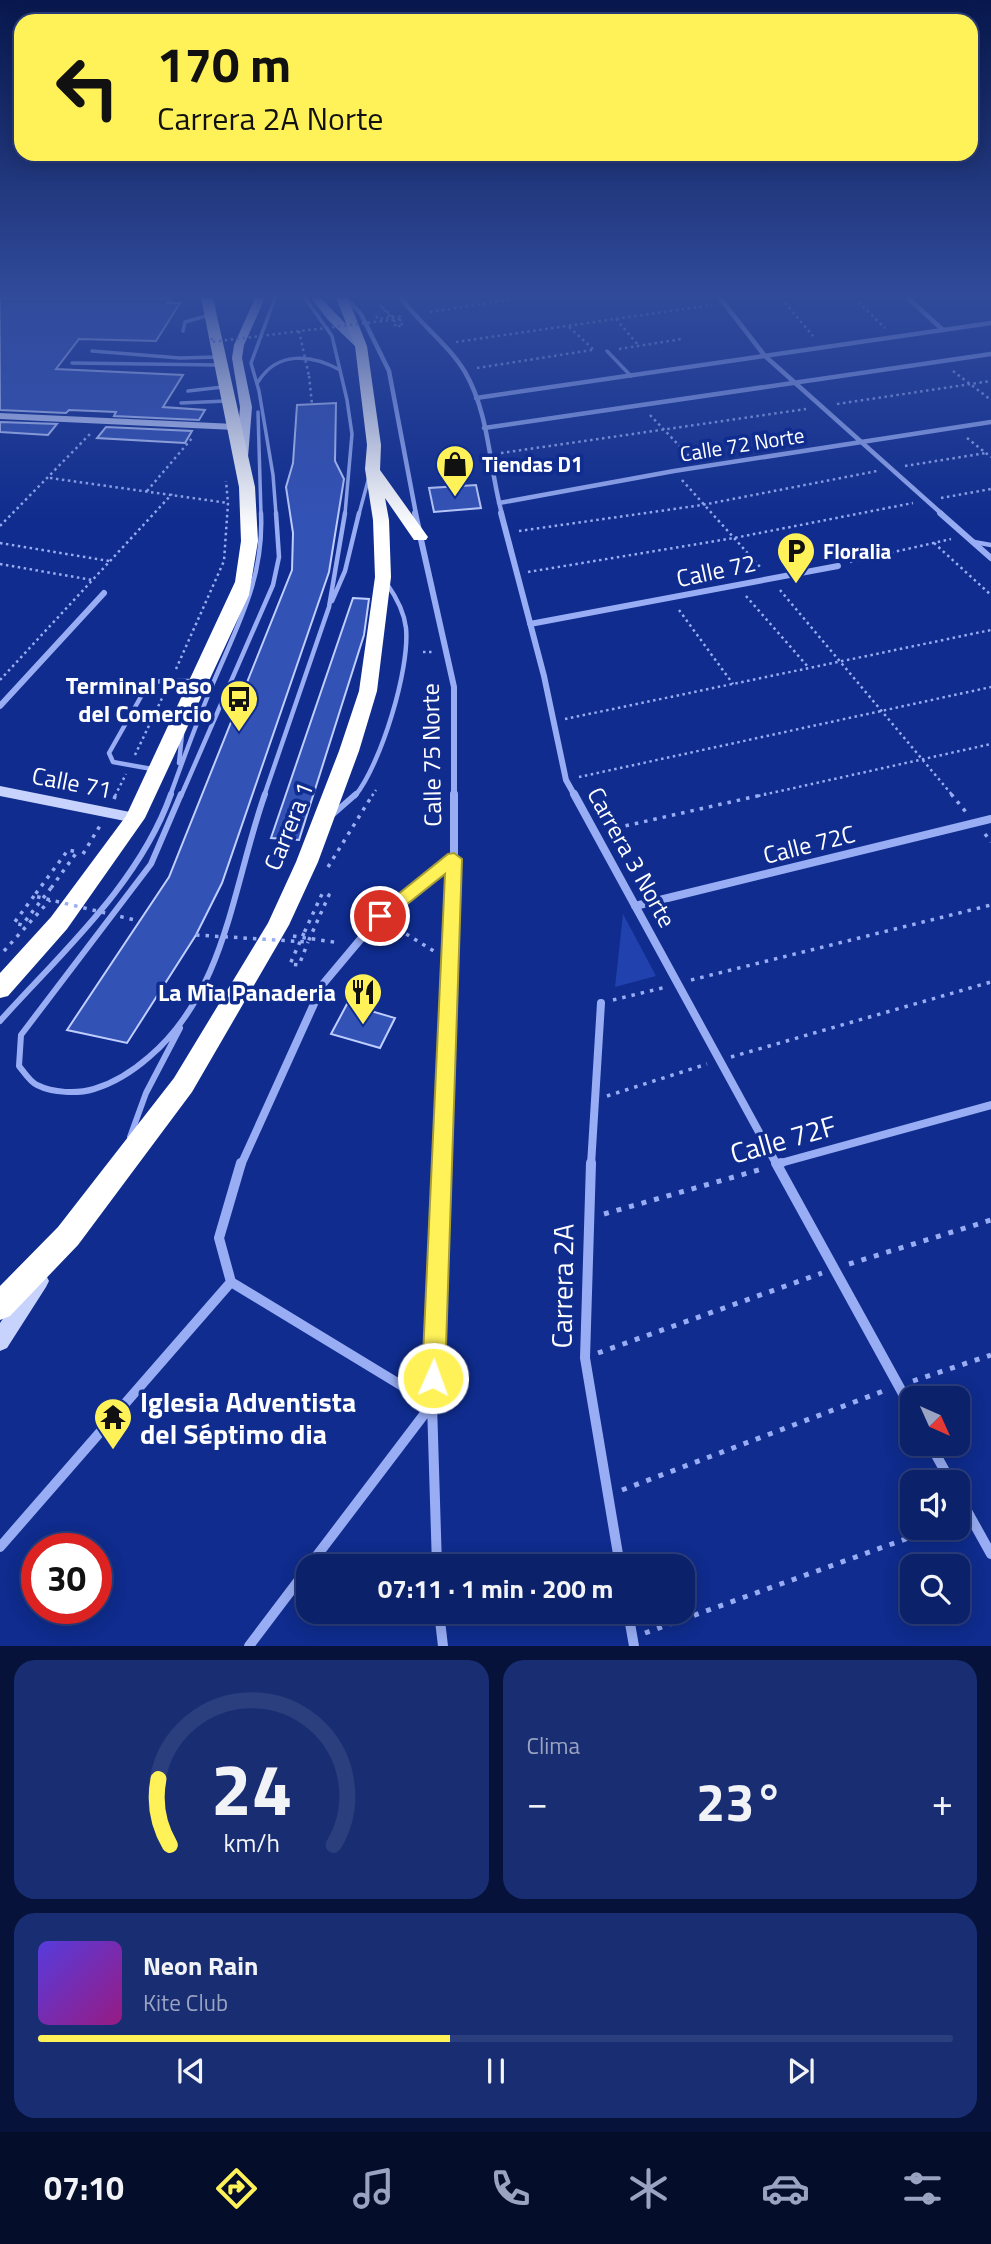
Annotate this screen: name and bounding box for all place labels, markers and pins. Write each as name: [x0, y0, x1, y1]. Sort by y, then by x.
shop icon: Tiendas D1: [434, 443, 476, 498]
place label: Tiendas D1: [482, 448, 583, 480]
parking icon: Floralia: [775, 530, 817, 585]
place label: Floralia: [823, 535, 892, 567]
place label: Terminal Paso del Comercio: [66, 667, 212, 731]
bus stop icon: Terminal Paso del Comercio: [218, 678, 260, 733]
pin: [350, 886, 410, 946]
restaurant icon: La Mìa Panaderia: [342, 971, 384, 1026]
place label: La Mìa Panaderia: [158, 974, 336, 1010]
place label: Iglesia Adventista del Séptimo dia: [140, 1380, 356, 1455]
temple icon: Iglesia Adventista del Séptimo dia: [92, 1396, 134, 1451]

